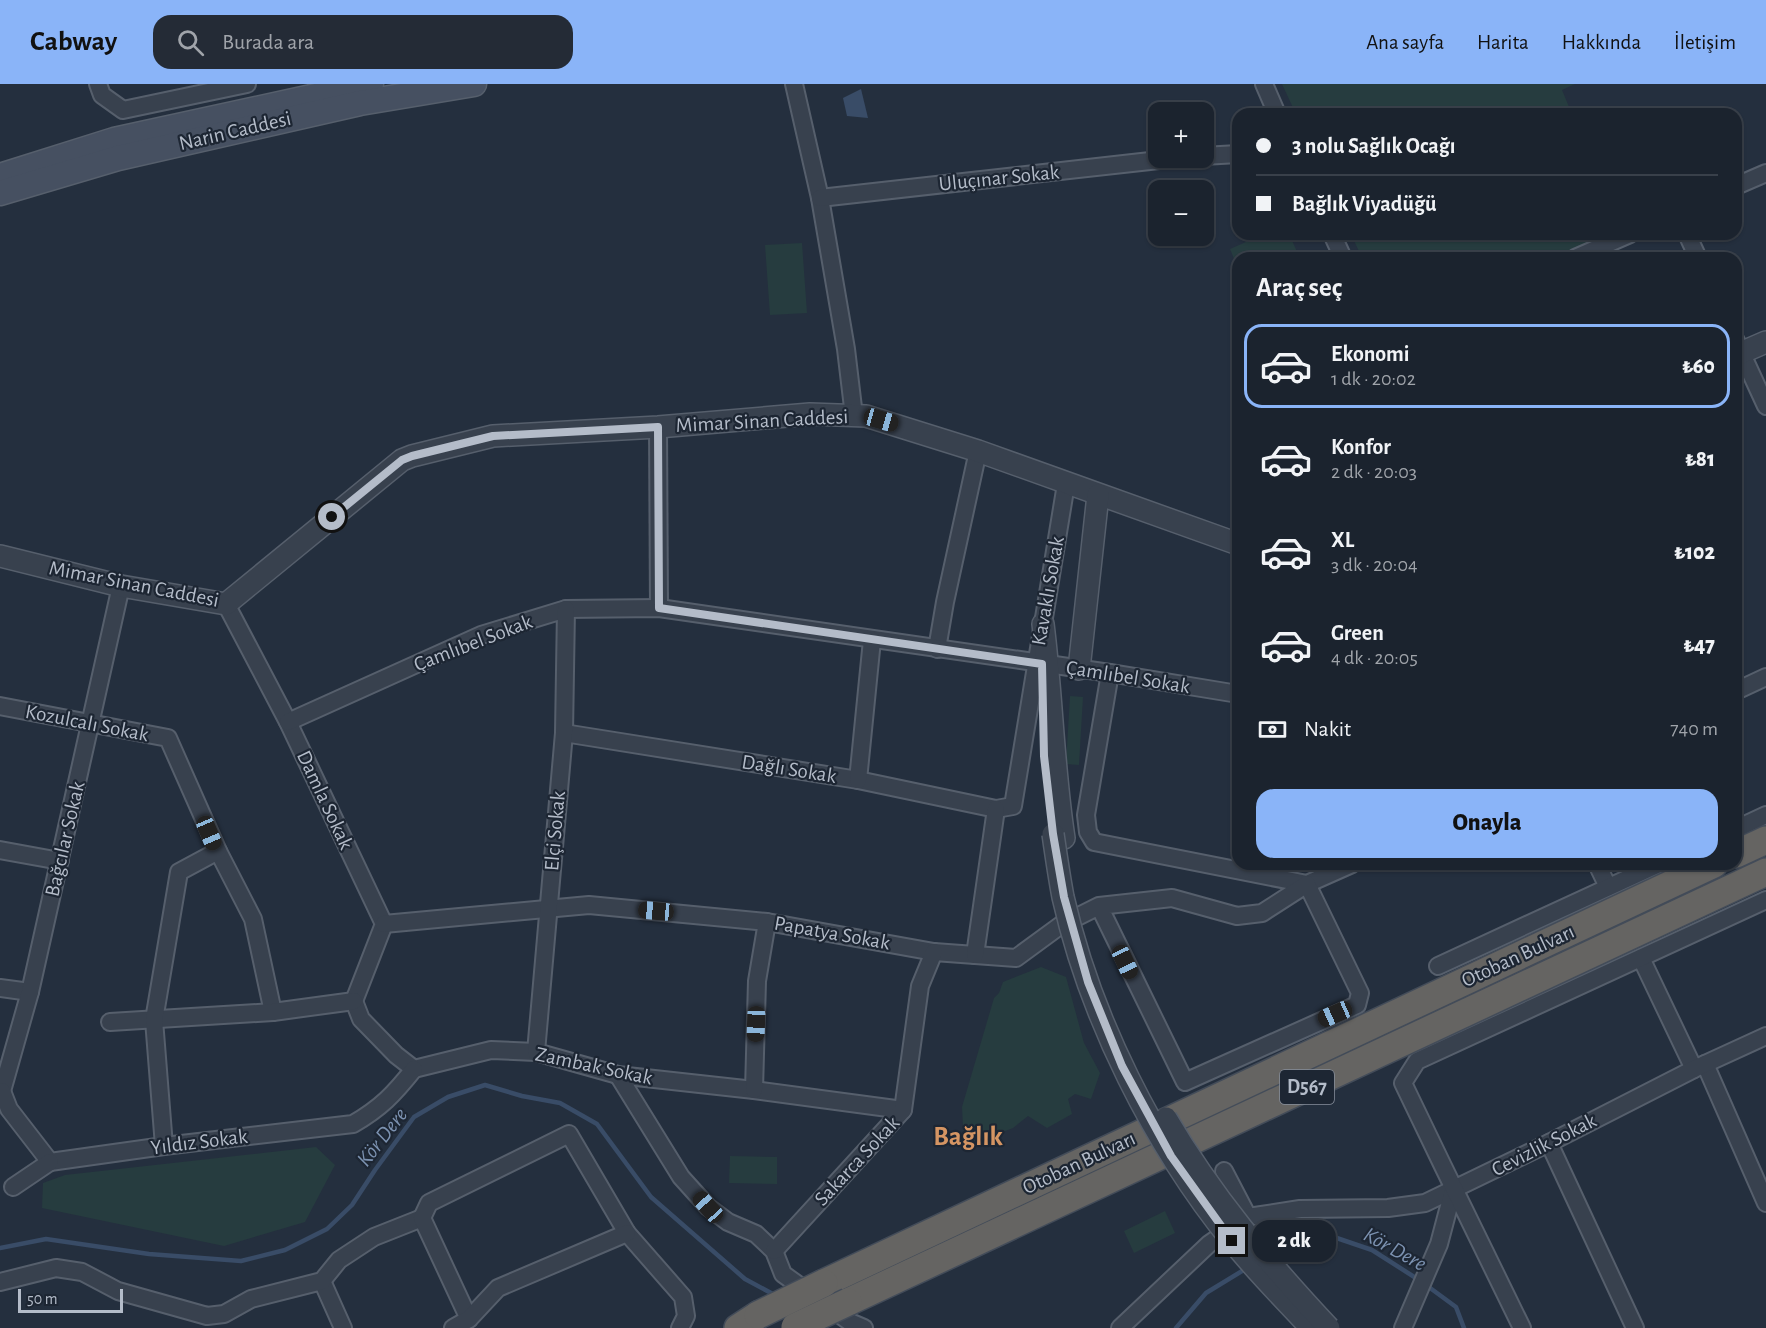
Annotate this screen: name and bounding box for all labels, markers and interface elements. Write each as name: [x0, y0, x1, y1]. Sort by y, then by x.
search box: [153, 15, 573, 69]
icon: search: [174, 26, 207, 59]
text: Cabway: [30, 28, 117, 56]
text: Burada ara: [222, 31, 314, 53]
text: Ana sayfa: [1366, 32, 1444, 53]
text: Harita: [1477, 32, 1529, 53]
text: Hakkında: [1562, 32, 1641, 53]
text: İletişim: [1674, 32, 1736, 53]
map controls: [1148, 102, 1214, 246]
button: +: [1148, 102, 1214, 168]
street label: Narin Caddesi: [177, 108, 293, 154]
text: 3 nolu Sağlık Ocağı: [1292, 135, 1455, 157]
street label: Uluçınar Sokak: [938, 161, 1061, 195]
button: −: [1148, 180, 1214, 246]
text: Bağlık Viyadüğü: [1292, 193, 1436, 215]
text: Araç seç: [1256, 274, 1342, 301]
icon: car: [1259, 339, 1313, 393]
text: Ekonomi: [1331, 343, 1410, 365]
text: ₺60: [1682, 355, 1715, 377]
text: 1 dk · 20:02: [1331, 369, 1416, 389]
street label: Mimar Sinan Caddesi: [675, 406, 849, 436]
car: [861, 406, 901, 434]
icon: car: [1259, 432, 1313, 486]
text: Konfor: [1331, 436, 1391, 458]
text: ₺81: [1685, 448, 1715, 470]
text: 2 dk · 20:03: [1331, 462, 1417, 482]
route start: [318, 503, 345, 530]
icon: car: [1259, 525, 1313, 579]
text: XL: [1331, 529, 1354, 551]
street label: Kavaklı Sokak: [1028, 534, 1068, 647]
text: ₺102: [1674, 541, 1715, 563]
text: 3 dk · 20:04: [1331, 555, 1418, 575]
street label: Mimar Sinan Caddesi: [47, 557, 221, 611]
street label: Çamlıbel Sokak: [411, 611, 535, 675]
icon: car: [1259, 618, 1313, 672]
text: Green: [1331, 622, 1384, 644]
text: ₺47: [1683, 634, 1715, 656]
text: 4 dk · 20:05: [1331, 648, 1418, 668]
street label: Çamlıbel Sokak: [1065, 657, 1192, 697]
street label: Kozulcalı Sokak: [24, 701, 151, 745]
icon: cash: [1256, 713, 1289, 746]
text: Nakit: [1304, 718, 1351, 740]
text: 740 m: [1670, 719, 1718, 739]
street label: Damla Sokak: [293, 747, 357, 853]
street label: Dağlı Sokak: [740, 751, 838, 787]
street label: Bağcılar Sokak: [42, 779, 89, 899]
button: Onayla: [1256, 789, 1718, 858]
street label: Elçi Sokak: [541, 790, 569, 872]
car: [194, 813, 224, 853]
car: [637, 900, 675, 922]
street label: Papatya Sokak: [772, 912, 892, 954]
street label: Otoban Bulvarı: [1458, 921, 1578, 991]
car: [1109, 942, 1141, 982]
car: [1315, 998, 1355, 1030]
car: [746, 1006, 766, 1042]
street label: Zambak Sokak: [534, 1043, 655, 1089]
road number: D567: [1280, 1070, 1334, 1104]
water label: Kör Dere: [352, 1104, 412, 1170]
street label: Cevizlik Sokak: [1488, 1109, 1600, 1180]
street label: Sakarca Sokak: [810, 1112, 904, 1210]
district label: Bağlık: [933, 1123, 1003, 1150]
street label: Yıldız Sokak: [149, 1126, 249, 1158]
street label: Otoban Bulvarı: [1019, 1128, 1139, 1198]
car: [689, 1188, 727, 1226]
callout: 2 dk: [1253, 1220, 1337, 1262]
water label: Kör Dere: [1360, 1223, 1430, 1275]
route end: [1218, 1227, 1245, 1254]
text: 2 dk: [1277, 1231, 1311, 1251]
scale bar: [18, 1286, 123, 1314]
text: 50 m: [27, 1291, 58, 1307]

